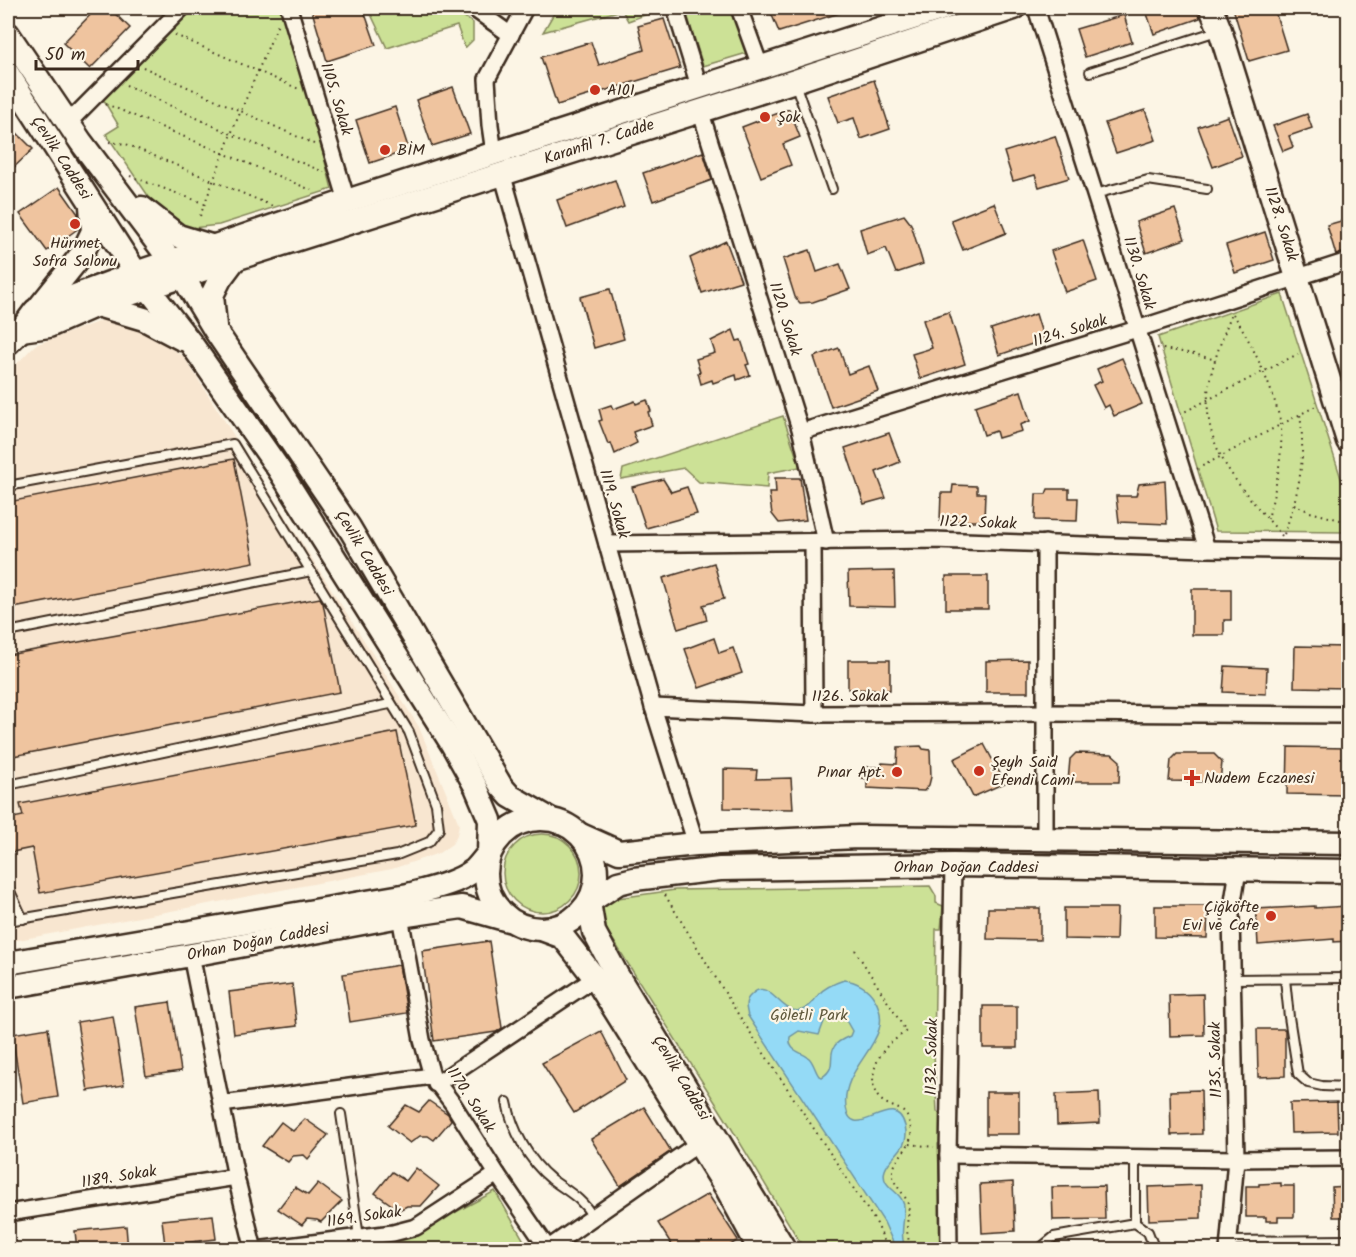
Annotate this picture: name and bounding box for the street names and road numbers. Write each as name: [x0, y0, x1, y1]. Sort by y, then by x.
street label: 1105. Sokak: [313, 59, 359, 139]
street label: Çevlik Caddesi: [24, 111, 98, 206]
street label: Karanfil 7. Cadde: [540, 112, 658, 172]
street label: 1128. Sokak: [1257, 183, 1305, 265]
street label: 1130. Sokak: [1116, 233, 1162, 313]
street label: 1120. Sokak: [762, 279, 808, 359]
street label: 1124. Sokak: [1030, 308, 1111, 354]
street label: 1119. Sokak: [592, 466, 636, 542]
street label: Çevlik Caddesi: [329, 505, 400, 602]
street label: 1122. Sokak: [939, 509, 1017, 537]
street label: 1126. Sokak: [812, 684, 889, 709]
street label: Orhan Doğan Caddesi: [894, 855, 1039, 880]
street label: Orhan Doğan Caddesi: [185, 916, 333, 968]
street label: 1132. Sokak: [919, 1018, 945, 1096]
street label: 1135. Sokak: [1203, 1021, 1229, 1098]
street label: Çevlik Caddesi: [646, 1030, 717, 1127]
street label: 1170. Sokak: [440, 1062, 502, 1138]
street label: 1189. Sokak: [80, 1159, 159, 1195]
street label: 1169. Sokak: [325, 1199, 403, 1235]

